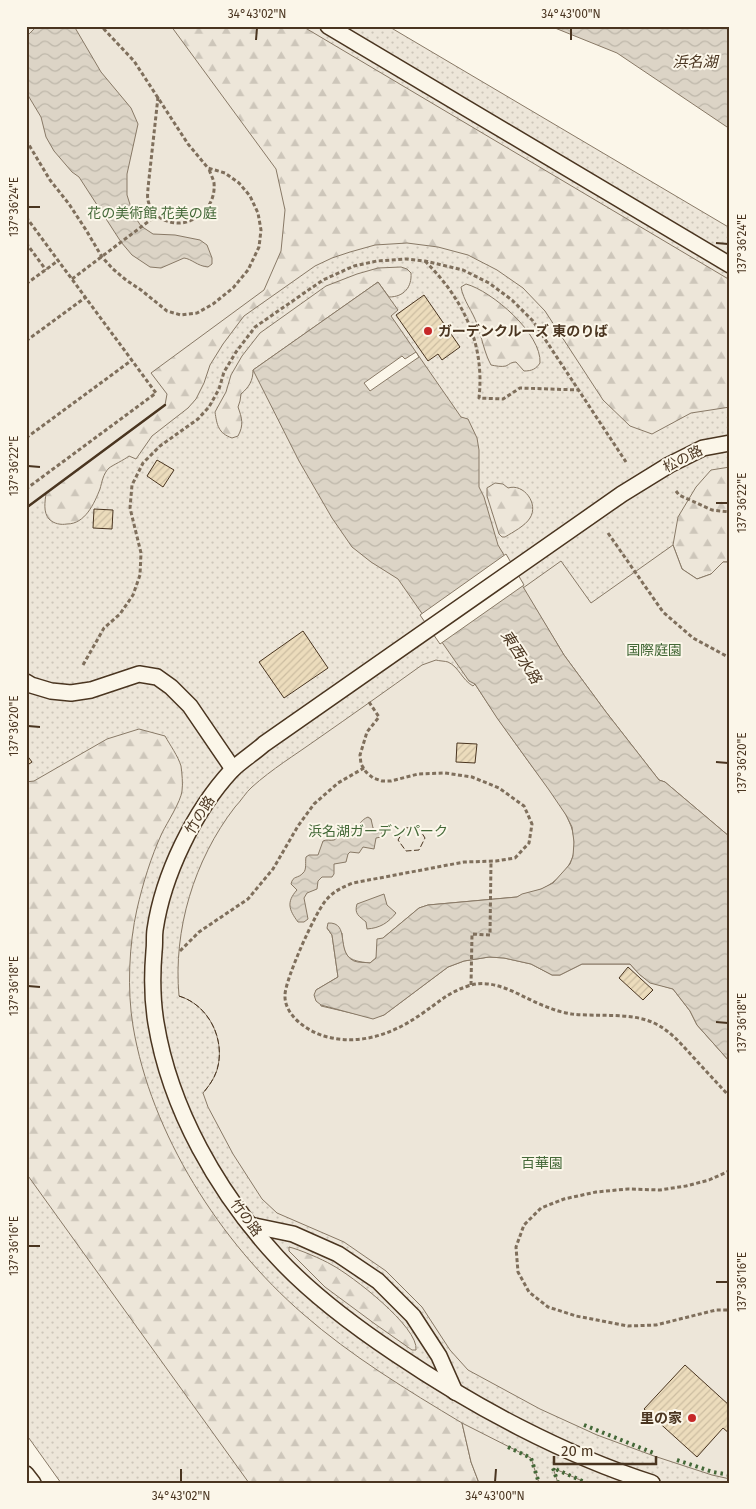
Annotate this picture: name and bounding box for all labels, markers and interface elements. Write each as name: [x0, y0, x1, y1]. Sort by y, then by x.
text: 34°43'02"N: [228, 7, 286, 21]
text: 34°43'00"N: [541, 7, 601, 21]
water label: 浜名湖: [672, 53, 719, 71]
text: 137°36'24"E: [7, 177, 21, 237]
park label: 花の美術館 花美の庭: [87, 205, 217, 222]
text: 137°36'24"E: [735, 214, 749, 274]
place label: ガーデンクルーズ 東のりば: [438, 323, 608, 340]
marker: ガーデンクルーズ 東のりば: [422, 325, 434, 337]
text: 137°36'22"E: [7, 436, 21, 496]
street label: 松の路: [660, 442, 706, 476]
text: 137°36'22"E: [735, 473, 749, 533]
water label: 東西水路: [497, 627, 546, 689]
park label: 国際庭園: [626, 642, 682, 659]
text: 137°36'20"E: [7, 695, 21, 757]
text: 137°36'20"E: [735, 732, 749, 794]
street label: 竹の路: [182, 793, 218, 837]
park label: 浜名湖ガーデンパーク: [308, 823, 448, 840]
text: 137°36'18"E: [7, 956, 21, 1016]
text: 137°36'18"E: [735, 993, 749, 1053]
park label: 百華園: [521, 1155, 563, 1172]
street label: 竹の路: [227, 1196, 265, 1240]
text: 137°36'16"E: [7, 1216, 21, 1276]
text: 137°36'16"E: [735, 1252, 749, 1312]
place label: 里の家: [640, 1410, 682, 1427]
marker: 里の家: [686, 1412, 698, 1424]
scale bar: [554, 1434, 656, 1466]
text: 20 m: [561, 1442, 594, 1460]
text: 34°43'02"N: [152, 1489, 210, 1503]
text: 34°43'00"N: [465, 1489, 525, 1503]

